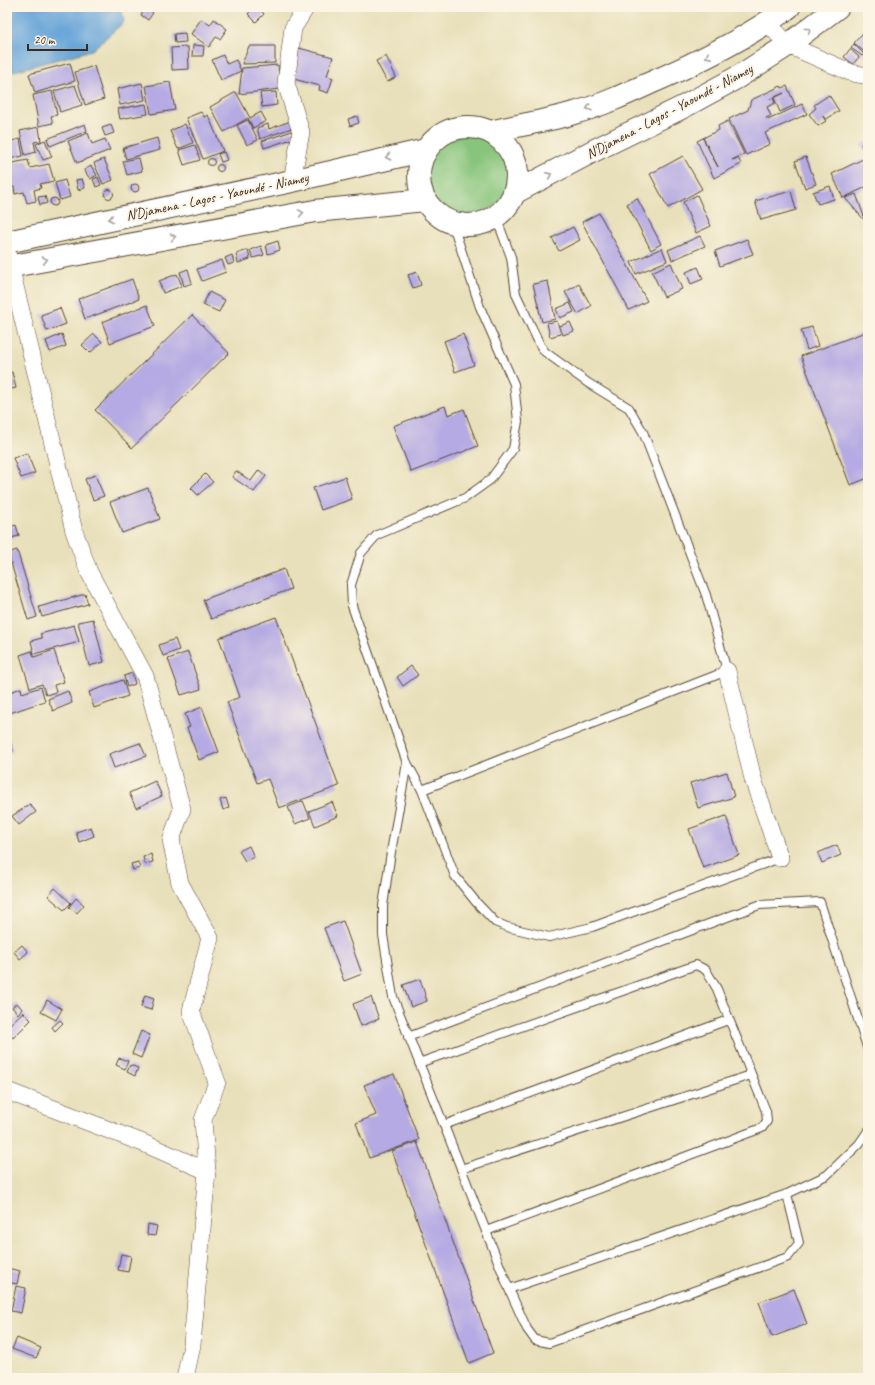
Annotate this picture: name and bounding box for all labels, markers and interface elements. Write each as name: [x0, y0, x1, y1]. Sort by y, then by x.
scale bar: [28, 26, 87, 52]
one-way arrow: [804, 27, 811, 34]
text: 20 m: [34, 32, 56, 48]
one-way arrow: [705, 51, 713, 59]
street label: N'Djamena - Lagos - Yaoundé - Niamey: [583, 60, 756, 163]
one-way arrow: [586, 103, 593, 112]
one-way arrow: [385, 153, 391, 161]
street label: N'Djamena - Lagos - Yaoundé - Niamey: [124, 169, 311, 224]
one-way arrow: [545, 173, 552, 180]
one-way arrow: [298, 210, 304, 218]
one-way arrow: [108, 215, 114, 223]
one-way arrow: [170, 233, 176, 241]
one-way arrow: [42, 256, 48, 264]

